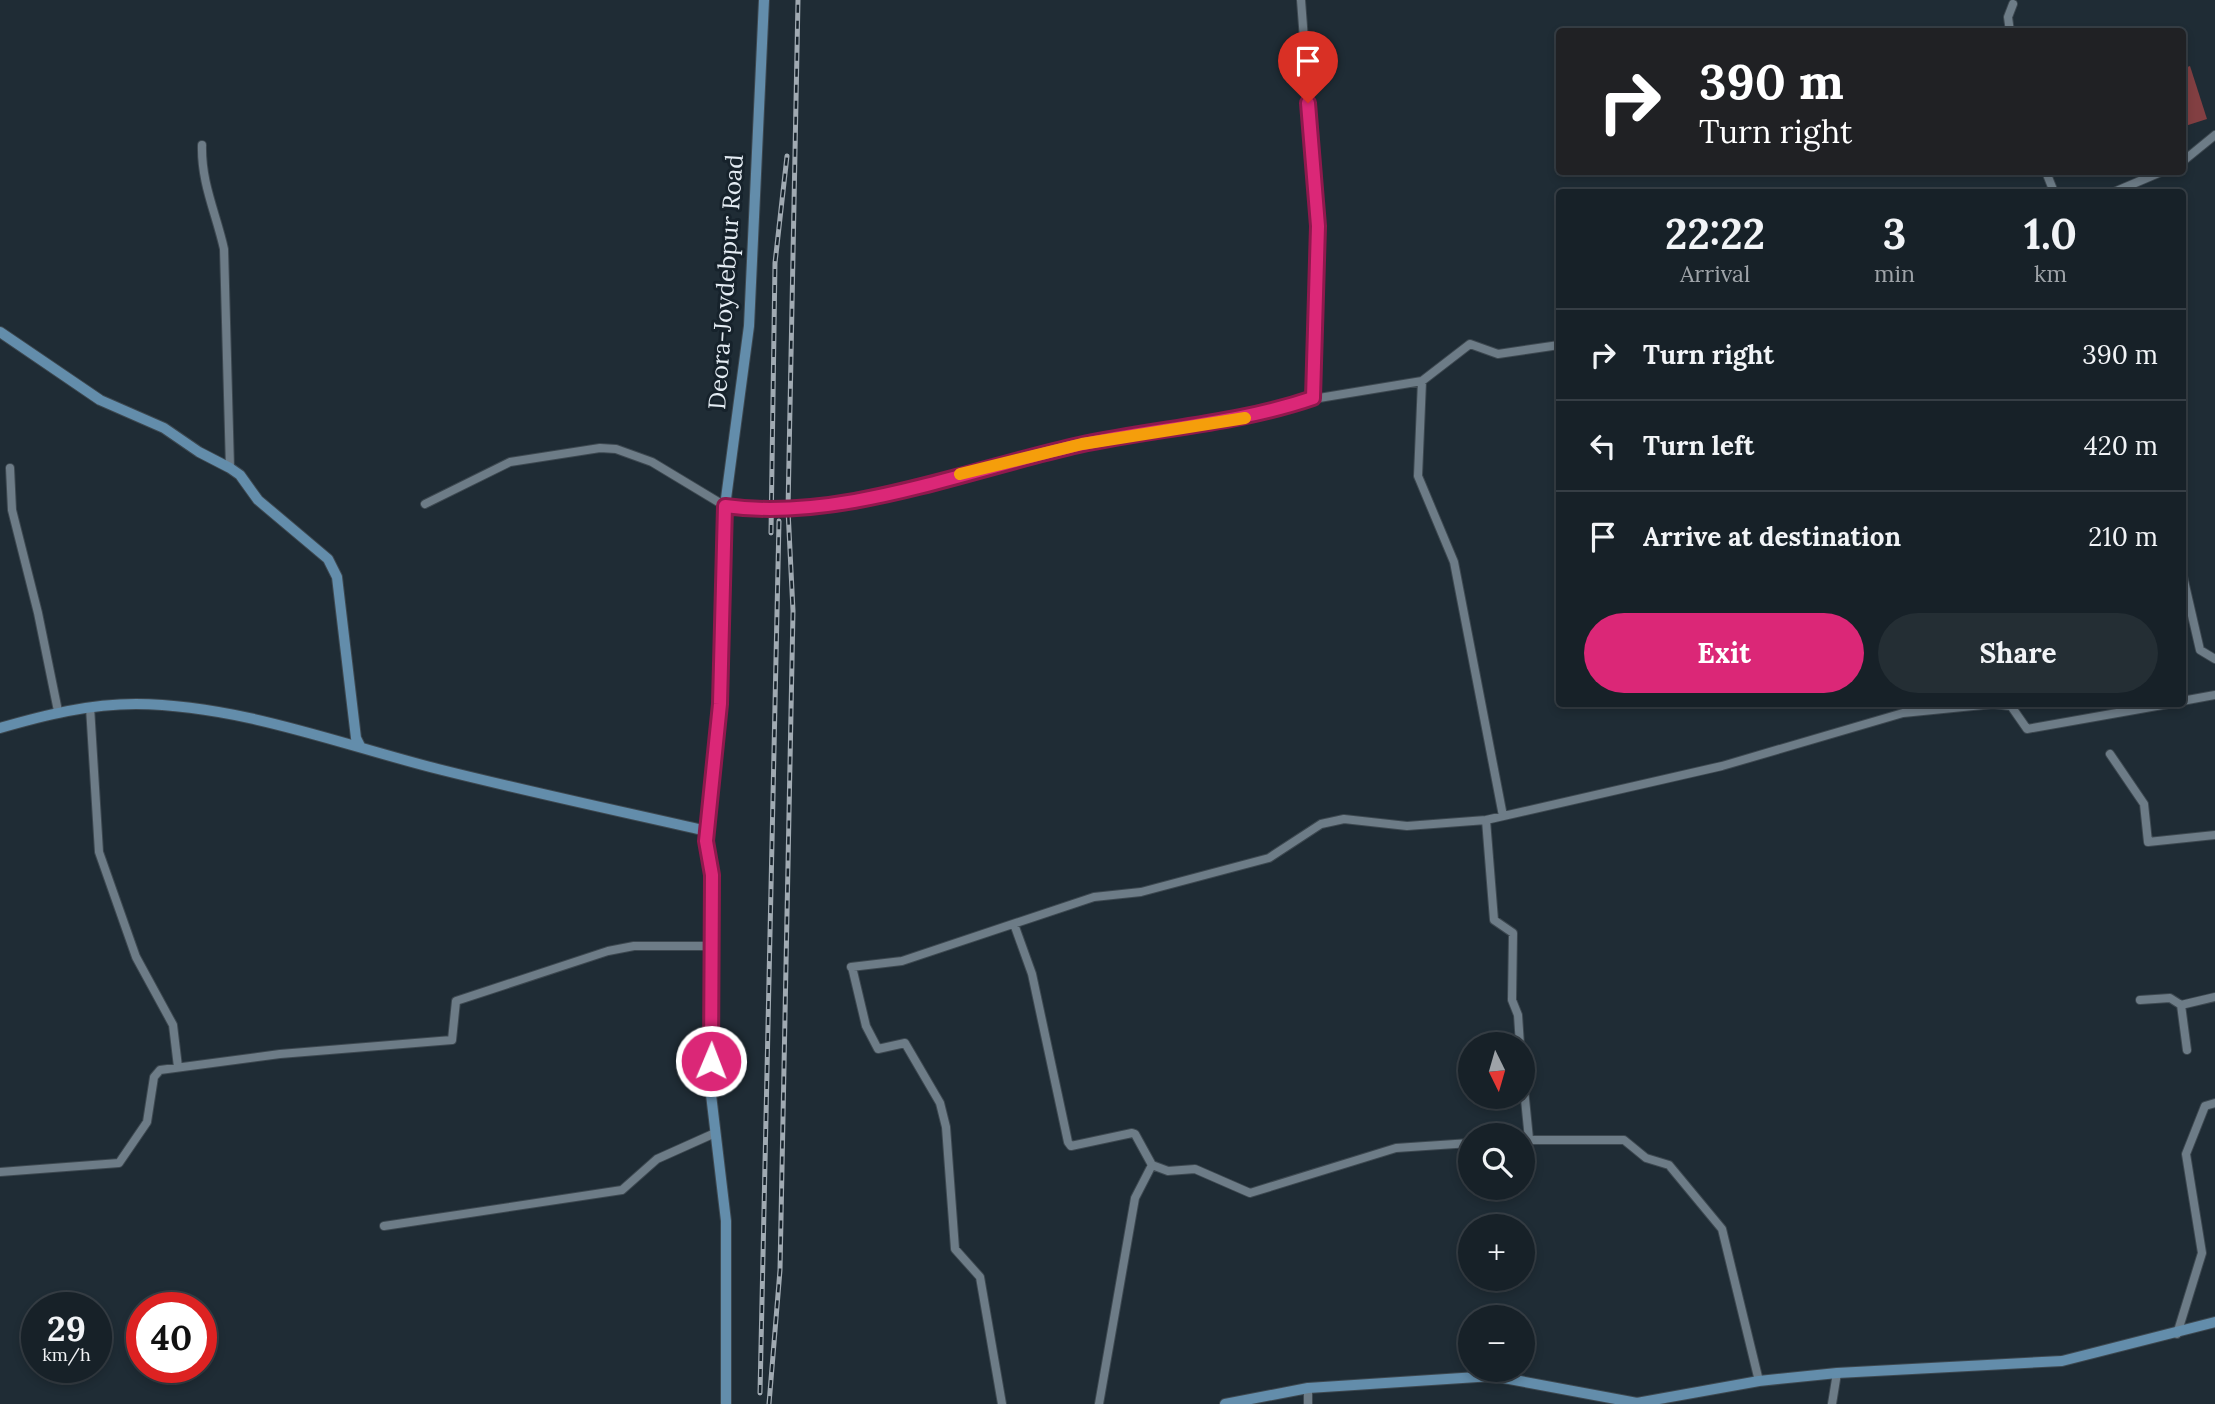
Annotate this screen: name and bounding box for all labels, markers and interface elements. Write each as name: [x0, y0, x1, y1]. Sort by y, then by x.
pin: [1278, 31, 1338, 103]
icon: arrive: [1289, 42, 1327, 80]
text: 390 m: [1699, 50, 1844, 112]
icon: right: [1584, 56, 1675, 147]
text: Turn right: [1699, 111, 1852, 152]
street label: Deora-Joydebpur Road: [701, 153, 750, 411]
text: 22:22: [1665, 207, 1765, 261]
text: 3: [1883, 207, 1906, 261]
text: 1.0: [2024, 207, 2077, 261]
text: Arrival: [1680, 259, 1750, 288]
text: min: [1874, 259, 1915, 288]
text: km: [2034, 259, 2067, 288]
icon: right: [1584, 336, 1622, 374]
text: Turn right: [1643, 338, 1774, 371]
text: 390 m: [2082, 338, 2158, 371]
icon: left: [1584, 427, 1622, 465]
text: Turn left: [1643, 429, 1754, 462]
text: 420 m: [2084, 429, 2158, 462]
icon: arrive: [1584, 518, 1622, 556]
text: Arrive at destination: [1643, 520, 1901, 553]
text: 210 m: [2088, 520, 2158, 553]
button: Exit: [1584, 613, 1864, 693]
button: Share: [1878, 613, 2158, 693]
position arrow: [674, 1024, 748, 1098]
north arrow: [1458, 1032, 1535, 1110]
map controls: [1458, 1032, 1535, 1382]
button: search: [1458, 1123, 1535, 1200]
button: +: [1458, 1214, 1535, 1291]
speed limit sign: 40: [126, 1292, 217, 1383]
button: −: [1458, 1305, 1535, 1382]
text: 29: [47, 1306, 86, 1351]
text: km/h: [42, 1343, 91, 1366]

